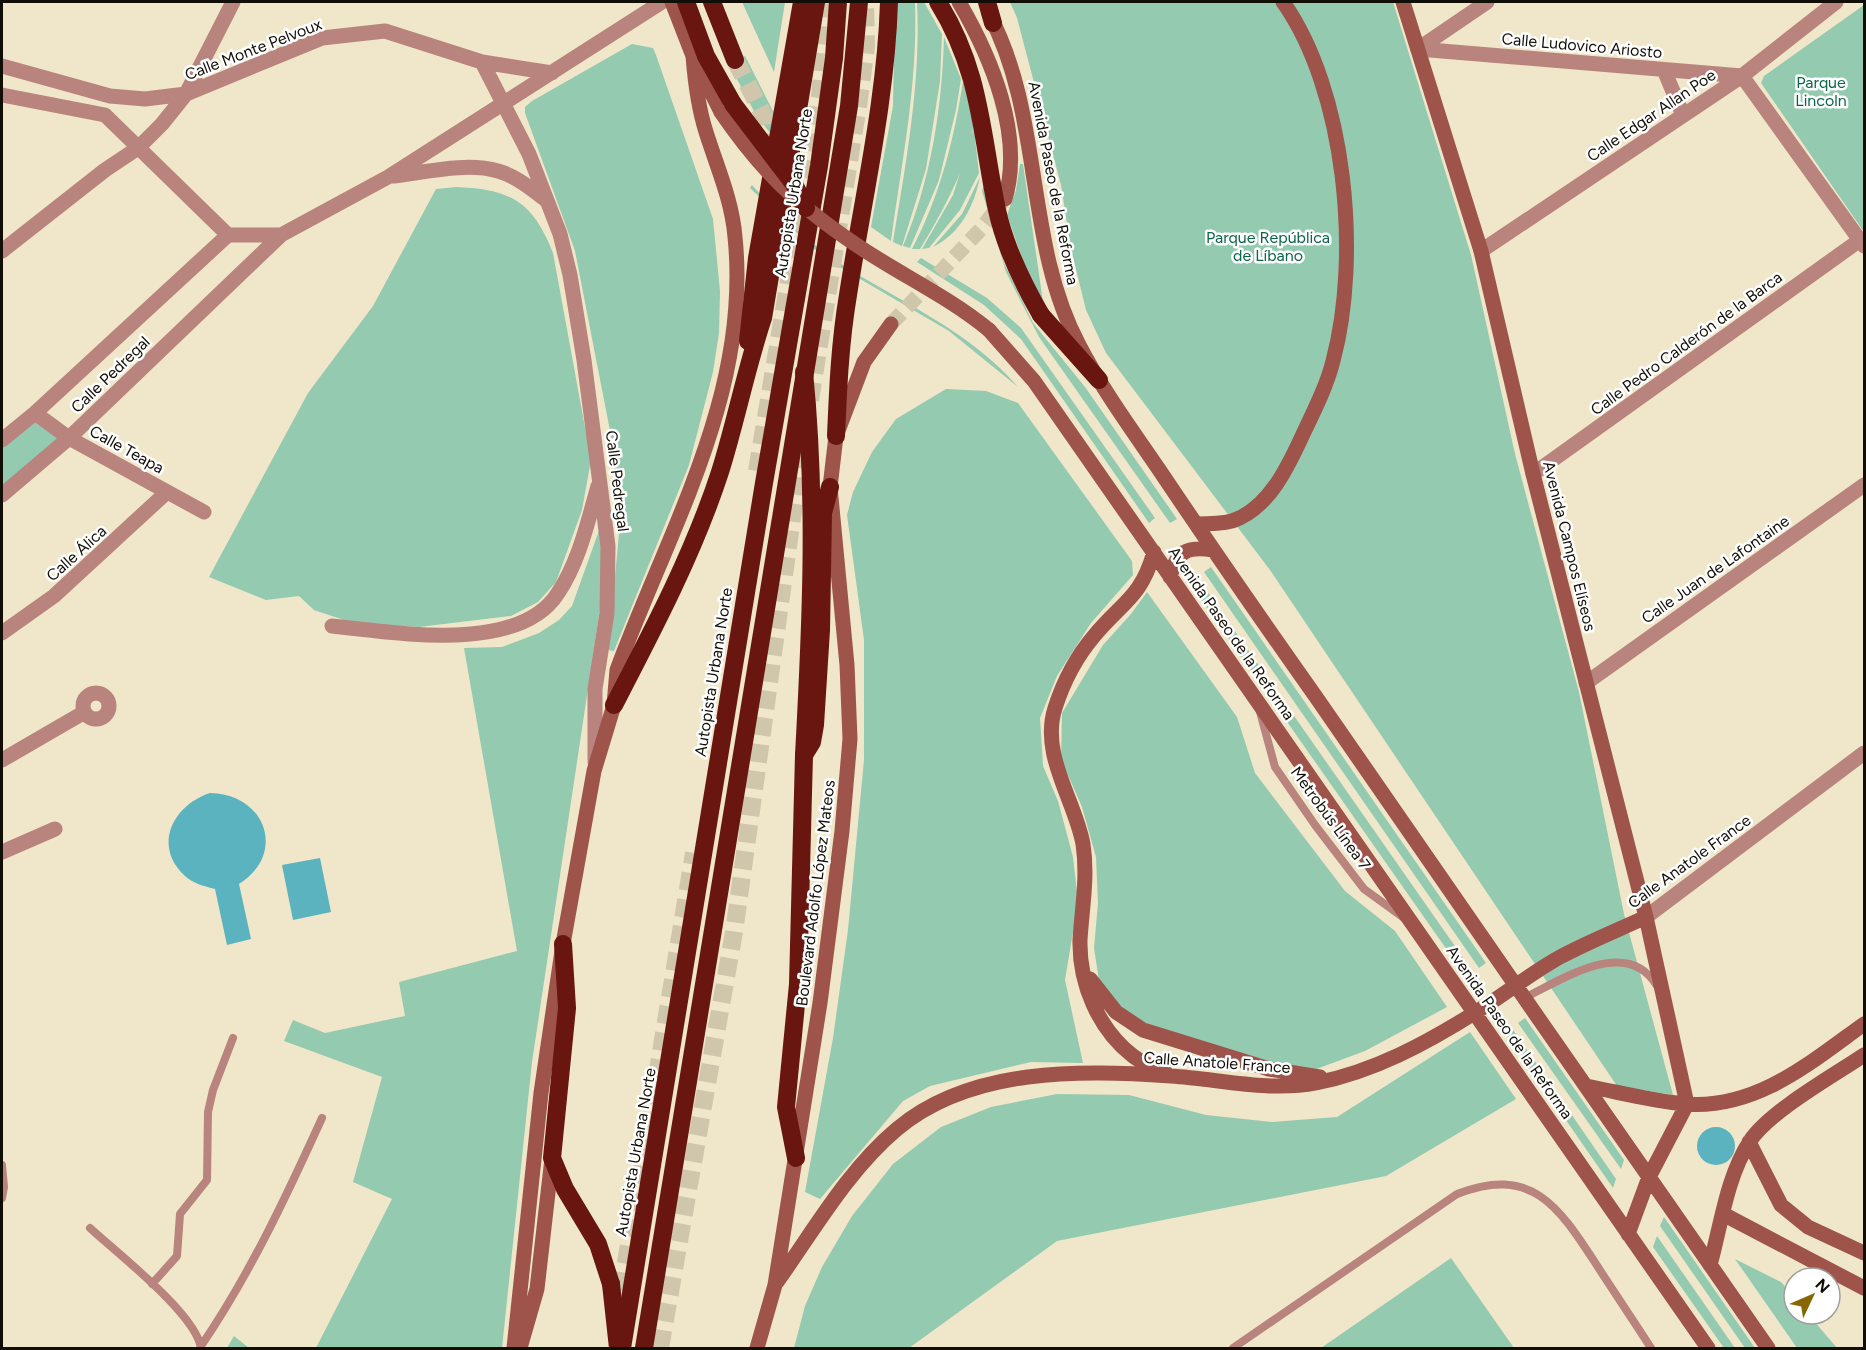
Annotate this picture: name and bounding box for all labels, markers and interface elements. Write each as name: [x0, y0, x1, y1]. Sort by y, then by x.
street label: Calle Monte Pelvoux: [182, 14, 325, 84]
street label: Calle Ludovico Ariosto: [1501, 29, 1663, 62]
street label: Calle Edgar Allan Poe: [1583, 65, 1719, 166]
park label: Parque Lincoln: [1795, 73, 1847, 110]
street label: Avenida Paseo de la Reforma: [1024, 80, 1083, 287]
street label: Autopista Urbana Norte: [771, 107, 816, 279]
park label: Parque República de Líbano: [1206, 228, 1330, 265]
street label: Calle Pedro Calderón de la Barca: [1587, 268, 1786, 419]
street label: Calle Pedregal: [67, 332, 154, 417]
street label: Calle Teapa: [86, 421, 167, 478]
street label: Calle Pedregal: [602, 429, 633, 533]
street label: Avenida Campos Elíseos: [1539, 459, 1600, 633]
street label: Calle Juan de Lafontaine: [1638, 511, 1793, 628]
street label: Calle Álica: [42, 521, 110, 585]
street label: Avenida Paseo de la Reforma: [1164, 543, 1299, 724]
street label: Autopista Urbana Norte: [691, 586, 736, 758]
street label: Metrobús Línea 7: [1287, 763, 1375, 874]
street label: Boulevard Adolfo López Mateos: [792, 779, 839, 1007]
street label: Calle Anatole France: [1624, 810, 1755, 912]
street label: Avenida Paseo de la Reforma: [1442, 942, 1577, 1123]
street label: Calle Anatole France: [1143, 1048, 1291, 1077]
street label: Autopista Urbana Norte: [611, 1066, 660, 1238]
north arrow: [1782, 1266, 1842, 1326]
text: N: [1811, 1275, 1834, 1297]

